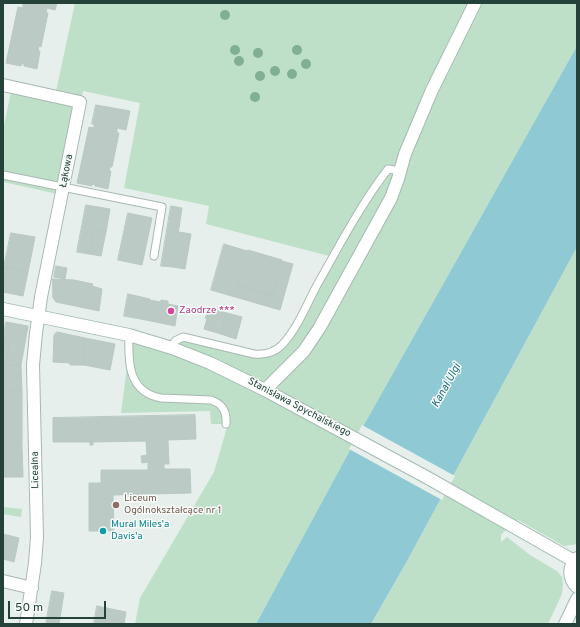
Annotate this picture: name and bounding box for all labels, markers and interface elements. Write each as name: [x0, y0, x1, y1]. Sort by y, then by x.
street label: Łąkowa: [58, 153, 76, 189]
place label: Zaodrze ***: [179, 305, 235, 317]
marker: Zaodrze ***: [166, 306, 176, 316]
water label: Kanał Ulgi: [430, 362, 464, 410]
street label: Stanisława Spychalskiego: [245, 376, 353, 440]
street label: Licealna: [30, 451, 42, 489]
place label: Liceum Ogólnokształcące nr 1: [124, 493, 222, 516]
marker: Liceum Ogólnokształcące nr 1: [111, 500, 121, 510]
place label: Mural Miles'a Davis'a: [111, 519, 169, 542]
marker: Mural Miles'a Davis'a: [98, 526, 108, 536]
scale bar: [10, 593, 108, 619]
text: 50 m: [15, 600, 43, 616]

